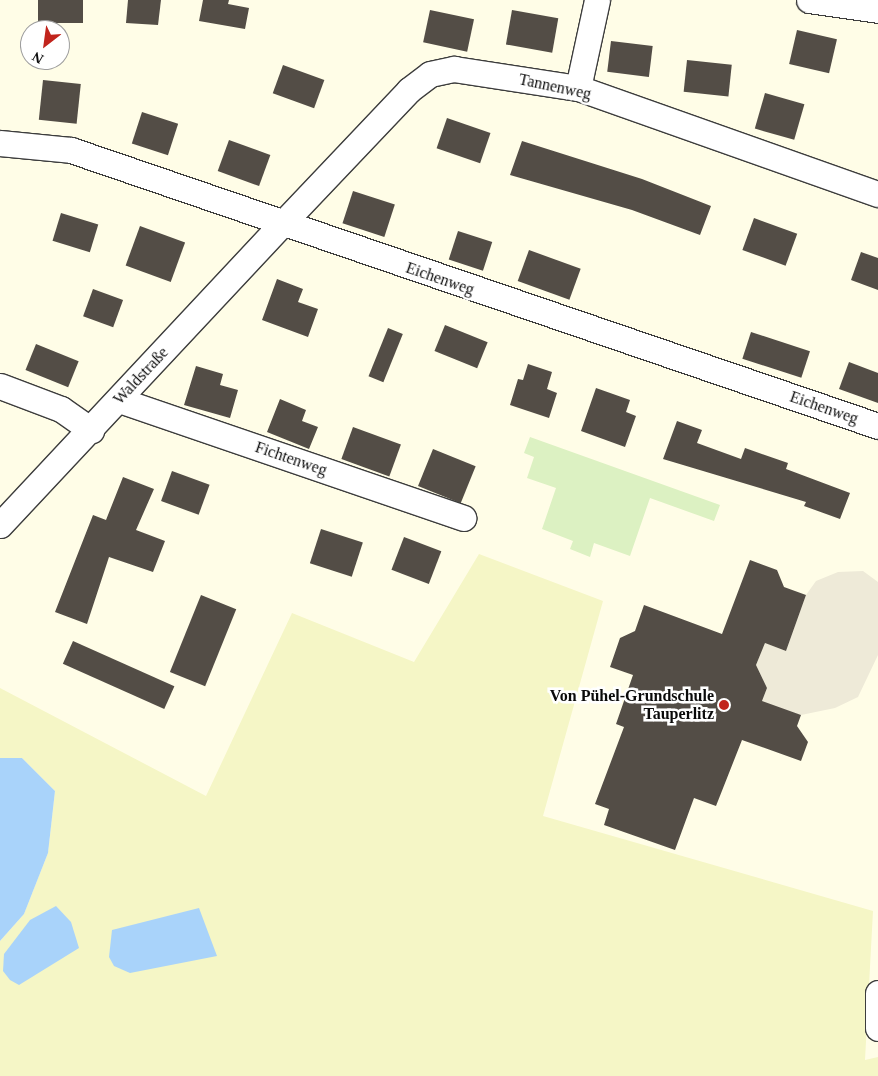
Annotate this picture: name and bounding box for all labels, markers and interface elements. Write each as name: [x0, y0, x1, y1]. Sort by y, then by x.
north arrow: [20, 20, 70, 70]
text: N: [30, 49, 46, 67]
street label: Tannenweg: [517, 70, 593, 104]
street label: Eichenweg: [403, 258, 477, 300]
street label: Waldstraße: [110, 343, 172, 409]
street label: Eichenweg: [787, 387, 861, 429]
street label: Fichtenweg: [253, 438, 329, 480]
place label: Von Pühel-Grundschule Tauperlitz: [550, 686, 714, 724]
marker: Von Pühel-Grundschule Tauperlitz: [718, 699, 730, 711]

